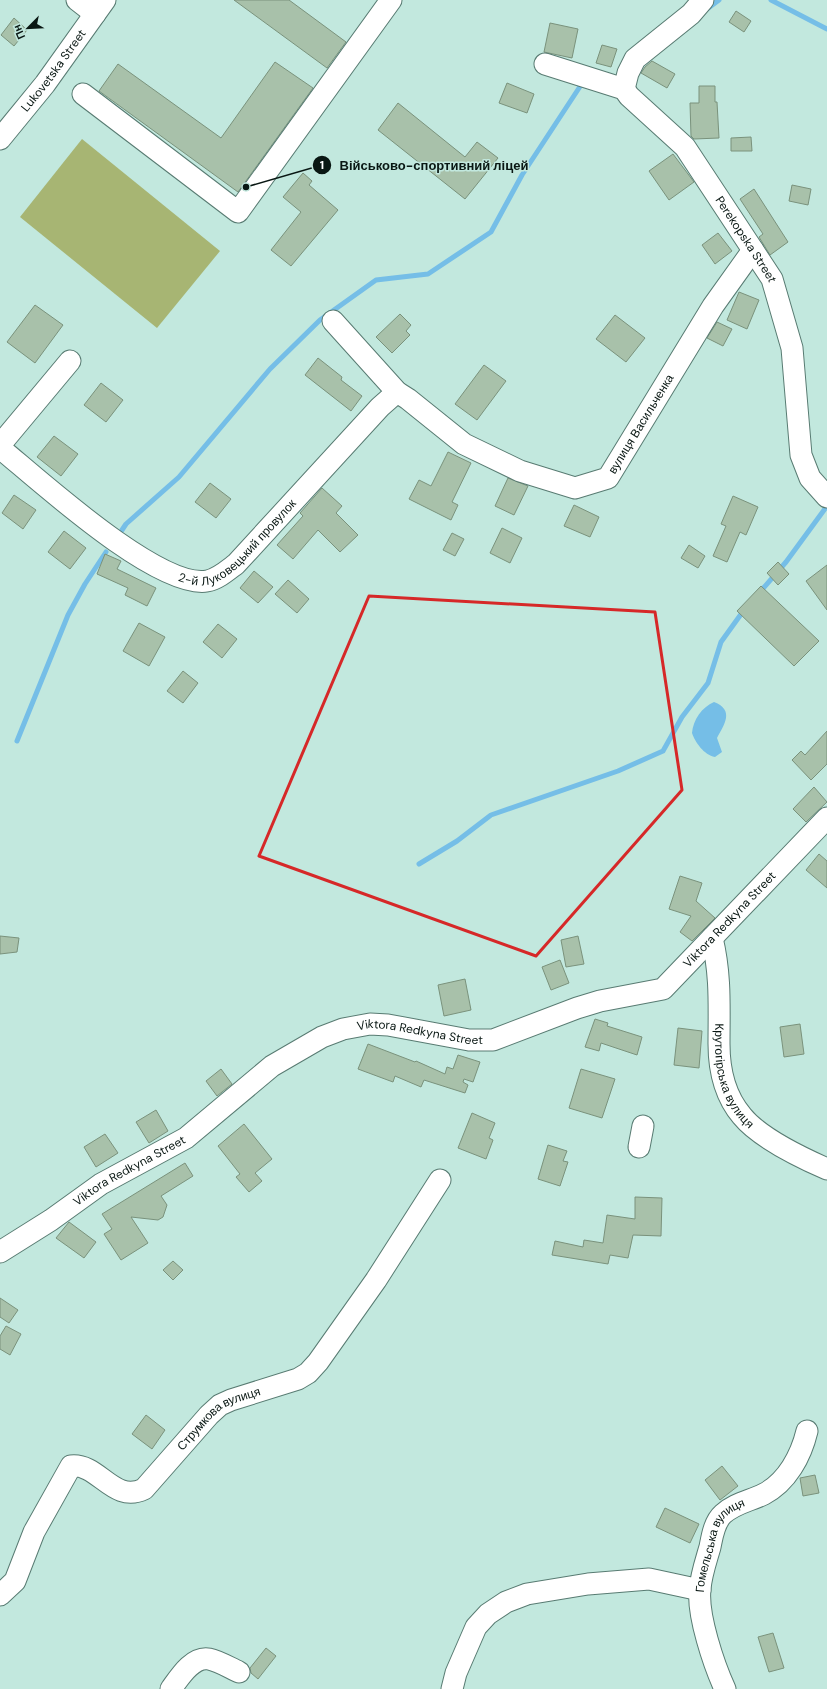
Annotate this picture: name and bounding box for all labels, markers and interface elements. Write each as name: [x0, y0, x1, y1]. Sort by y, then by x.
north arrow: [8, 8, 48, 48]
text: Пн: [10, 23, 28, 42]
street label: Lukovetska Street: [18, 26, 90, 115]
callout: Військово-спортивний ліцей: [312, 153, 537, 178]
text: 1: [320, 157, 324, 173]
text: Військово-спортивний ліцей: [340, 157, 528, 174]
street label: Perekopska Street: [712, 193, 781, 284]
street label: вулиця Васильченка: [605, 371, 678, 477]
street label: 2-й Луковецький провулок: [176, 495, 300, 590]
street label: Viktora Redkyna Street: [680, 868, 780, 971]
street label: Viktora Redkyna Street: [356, 1016, 483, 1048]
street label: Крутогірська вулиця: [711, 1023, 757, 1132]
street label: Viktora Redkyna Street: [70, 1132, 189, 1210]
street label: Струмкова вулиця: [173, 1383, 262, 1454]
street label: Гомельська вулиця: [692, 1495, 747, 1593]

